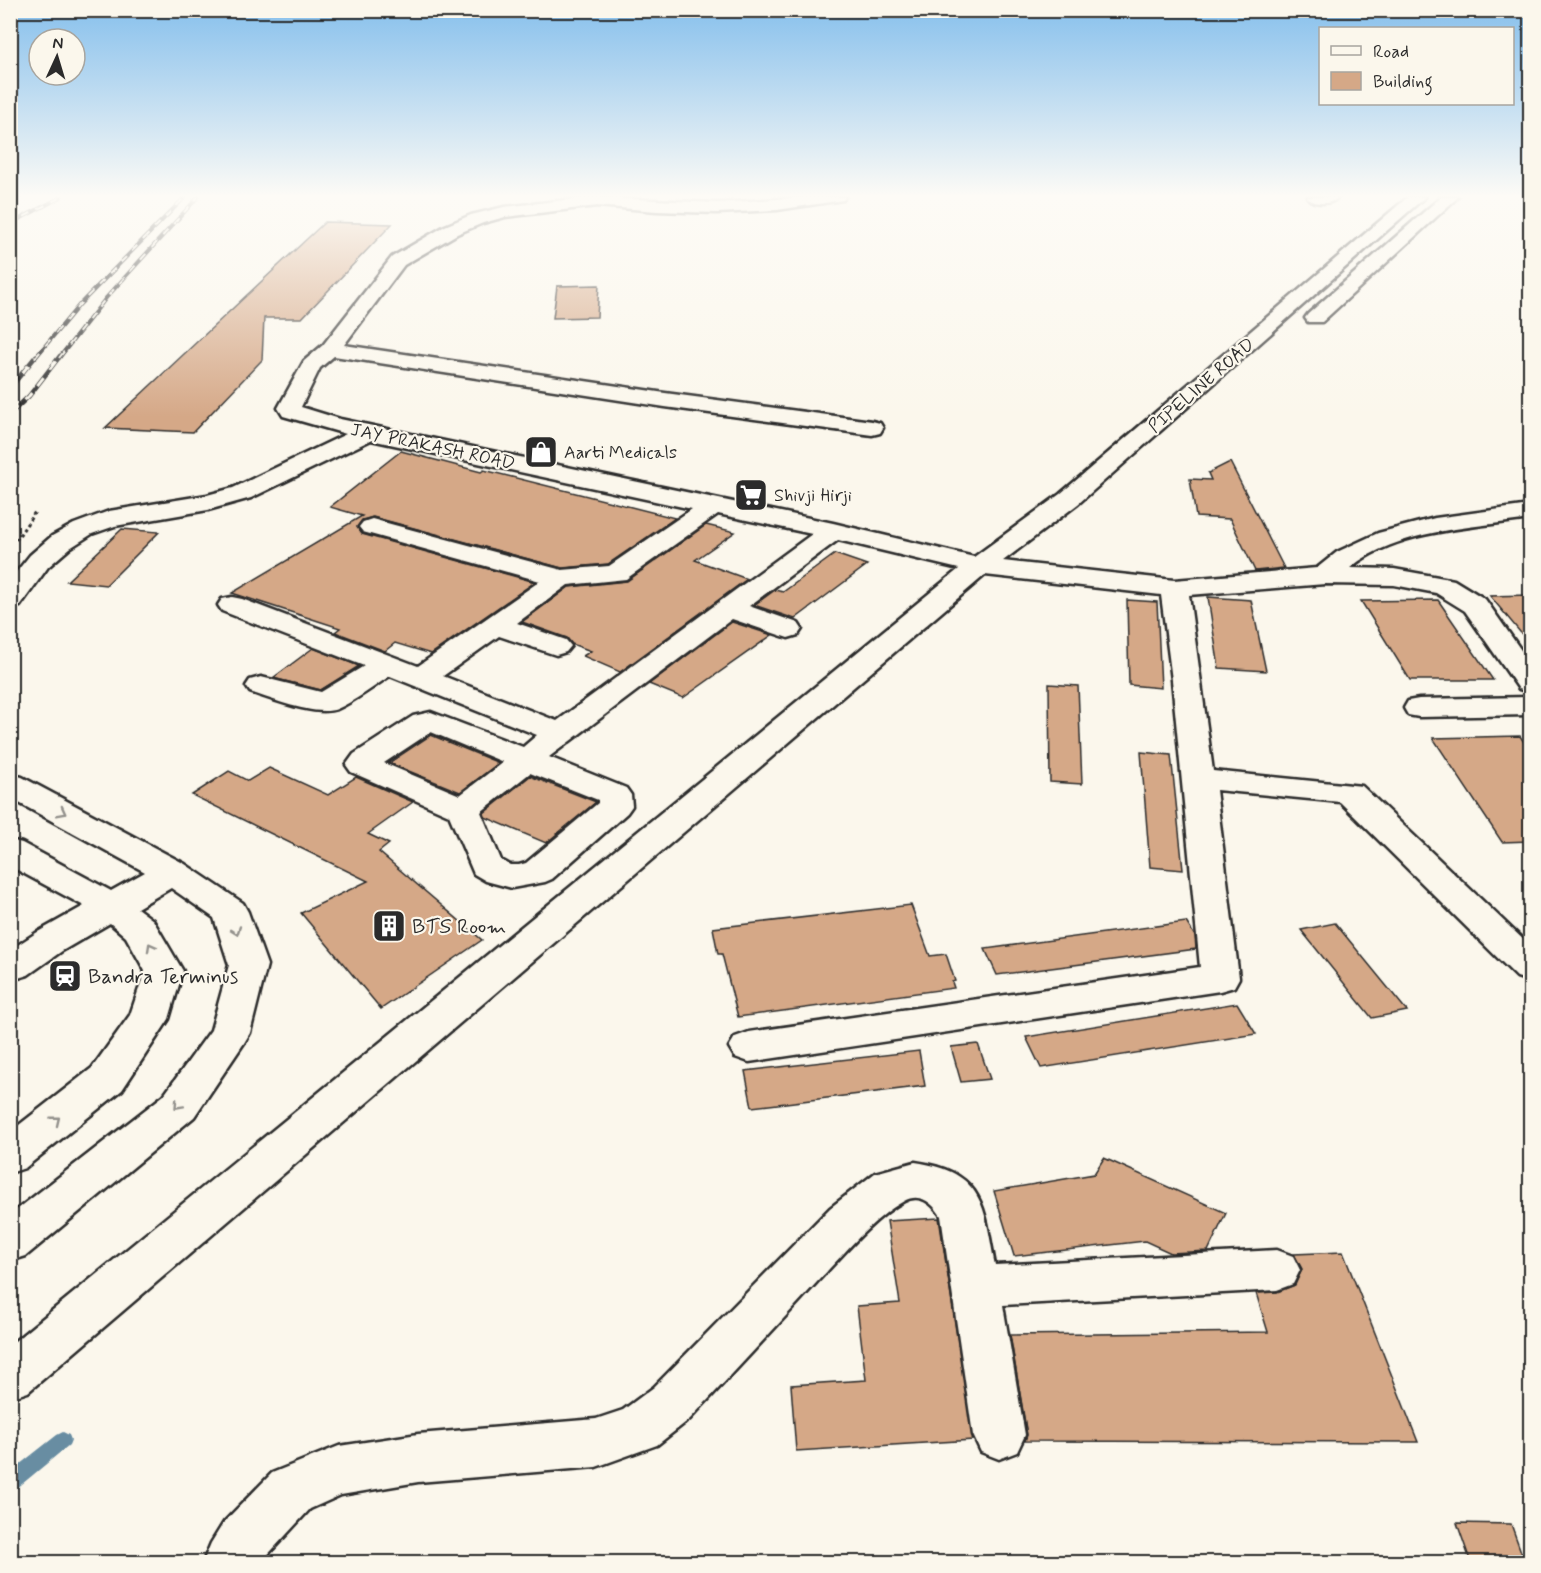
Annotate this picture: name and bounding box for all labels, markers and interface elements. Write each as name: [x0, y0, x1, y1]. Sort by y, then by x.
north arrow: [27, 27, 87, 87]
legend: [1319, 27, 1514, 105]
text: N: [52, 33, 64, 54]
text: Road: [1373, 40, 1409, 64]
text: Building: [1373, 70, 1433, 96]
street label: PIPELINE ROAD: [1143, 333, 1260, 439]
street label: JAY PRAKASH ROAD: [348, 418, 517, 476]
shop icon: Aarti Medicals: [523, 434, 559, 470]
place label: Aarti Medicals: [564, 441, 677, 465]
supermarket icon: Shivji Hirji: [733, 477, 769, 513]
place label: Shivji Hirji: [774, 484, 852, 508]
one-way arrow: [56, 805, 66, 816]
building icon: BTS Room: [371, 908, 407, 944]
place label: BTS Room: [412, 913, 506, 941]
one-way arrow: [229, 925, 242, 936]
one-way arrow: [146, 943, 158, 953]
station icon: Bandra Terminus: [47, 958, 83, 994]
place label: Bandra Terminus: [88, 963, 238, 991]
one-way arrow: [174, 1098, 185, 1108]
one-way arrow: [49, 1116, 60, 1127]

